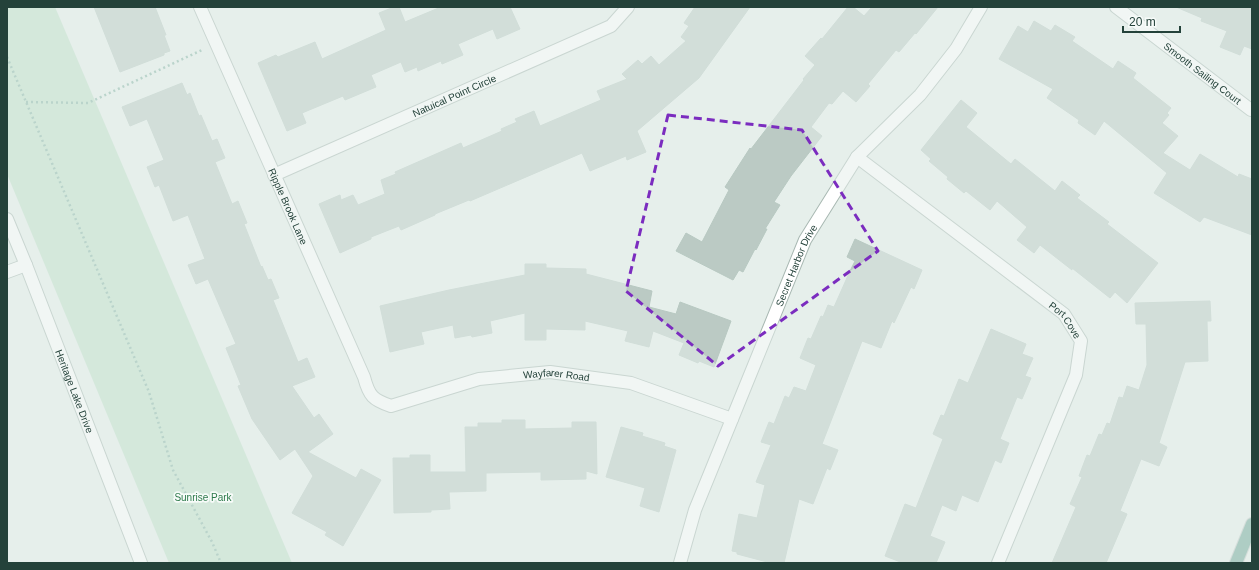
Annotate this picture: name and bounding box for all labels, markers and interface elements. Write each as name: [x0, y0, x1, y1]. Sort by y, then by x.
scale bar: [1123, 8, 1180, 34]
text: 20 m: [1129, 15, 1156, 29]
street label: Smooth Sailing Court: [1162, 40, 1244, 106]
street label: Natuical Point Circle: [411, 72, 498, 119]
street label: Ripple Brook Lane: [267, 166, 310, 247]
street label: Secret Harbor Drive: [773, 222, 819, 308]
street label: Port Cove: [1047, 299, 1084, 341]
street label: Heritage Lake Drive: [54, 348, 96, 435]
street label: Wayfarer Road: [523, 366, 590, 383]
park label: Sunrise Park: [174, 492, 233, 503]

